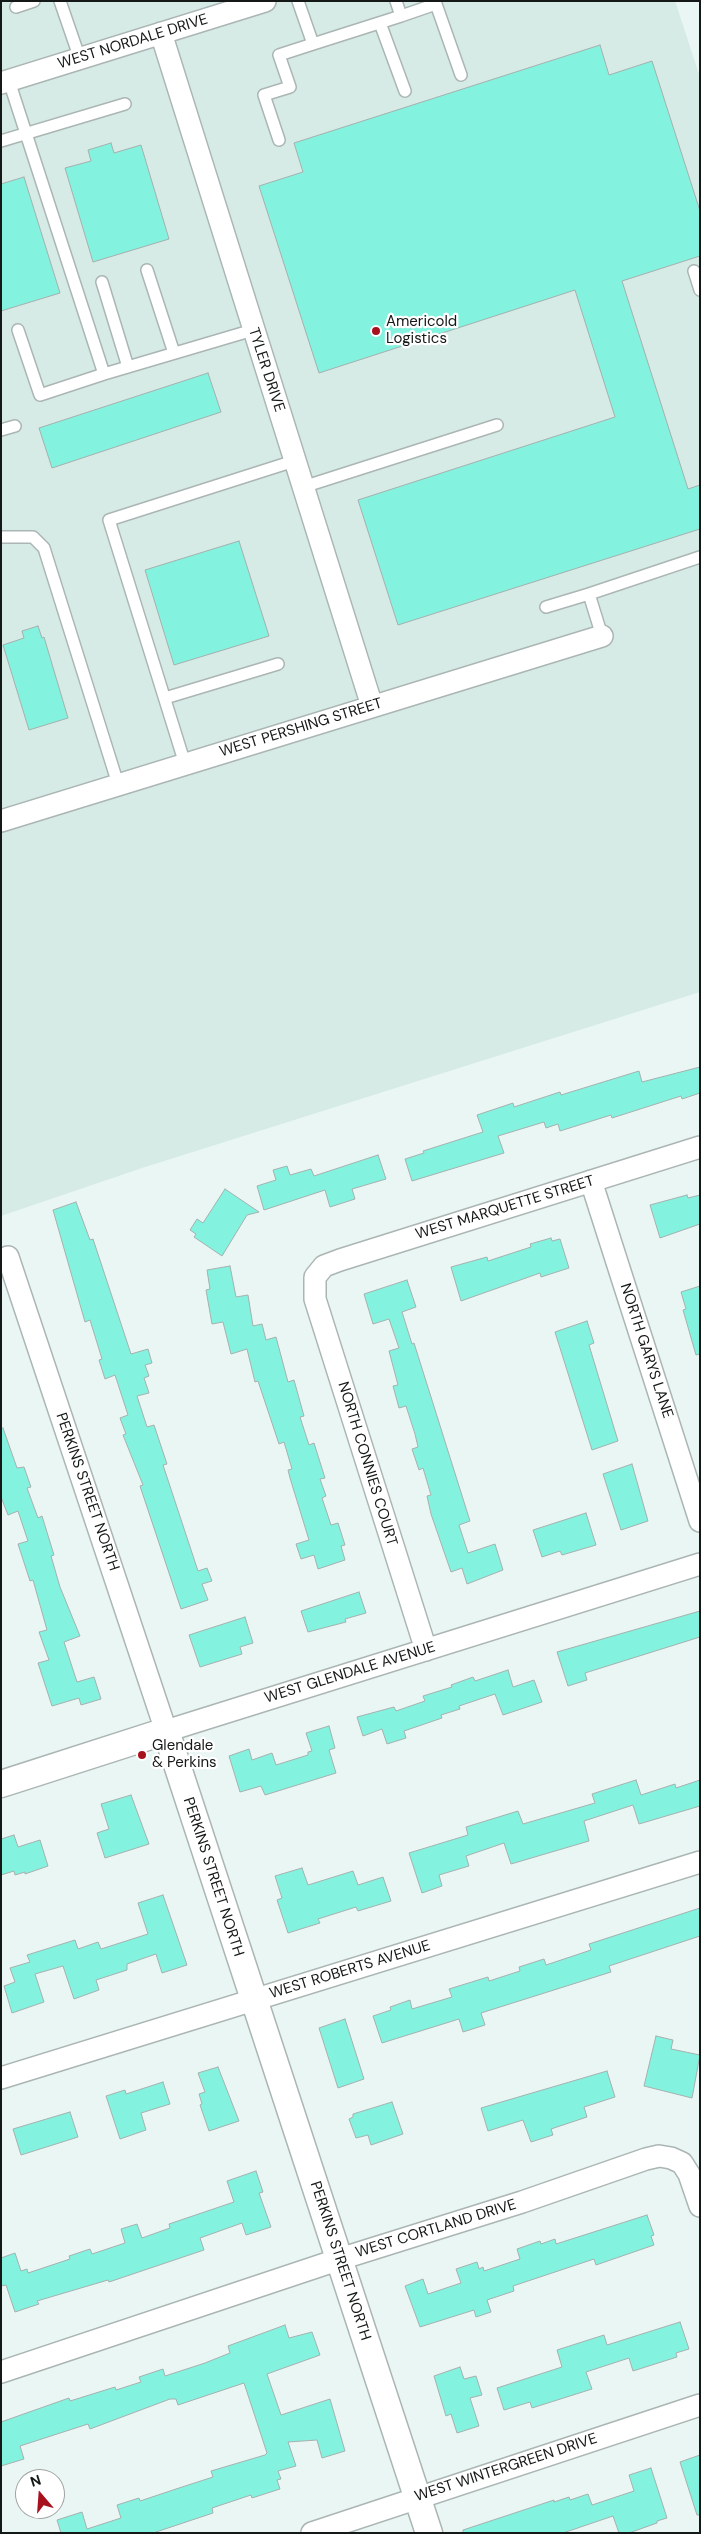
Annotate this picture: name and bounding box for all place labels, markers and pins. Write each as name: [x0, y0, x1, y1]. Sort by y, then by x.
place label: Americold Logistics: [386, 313, 457, 348]
marker: Americold Logistics: [370, 325, 382, 337]
place label: Glendale & Perkins: [152, 1737, 217, 1772]
marker: Glendale & Perkins: [136, 1749, 148, 1761]

